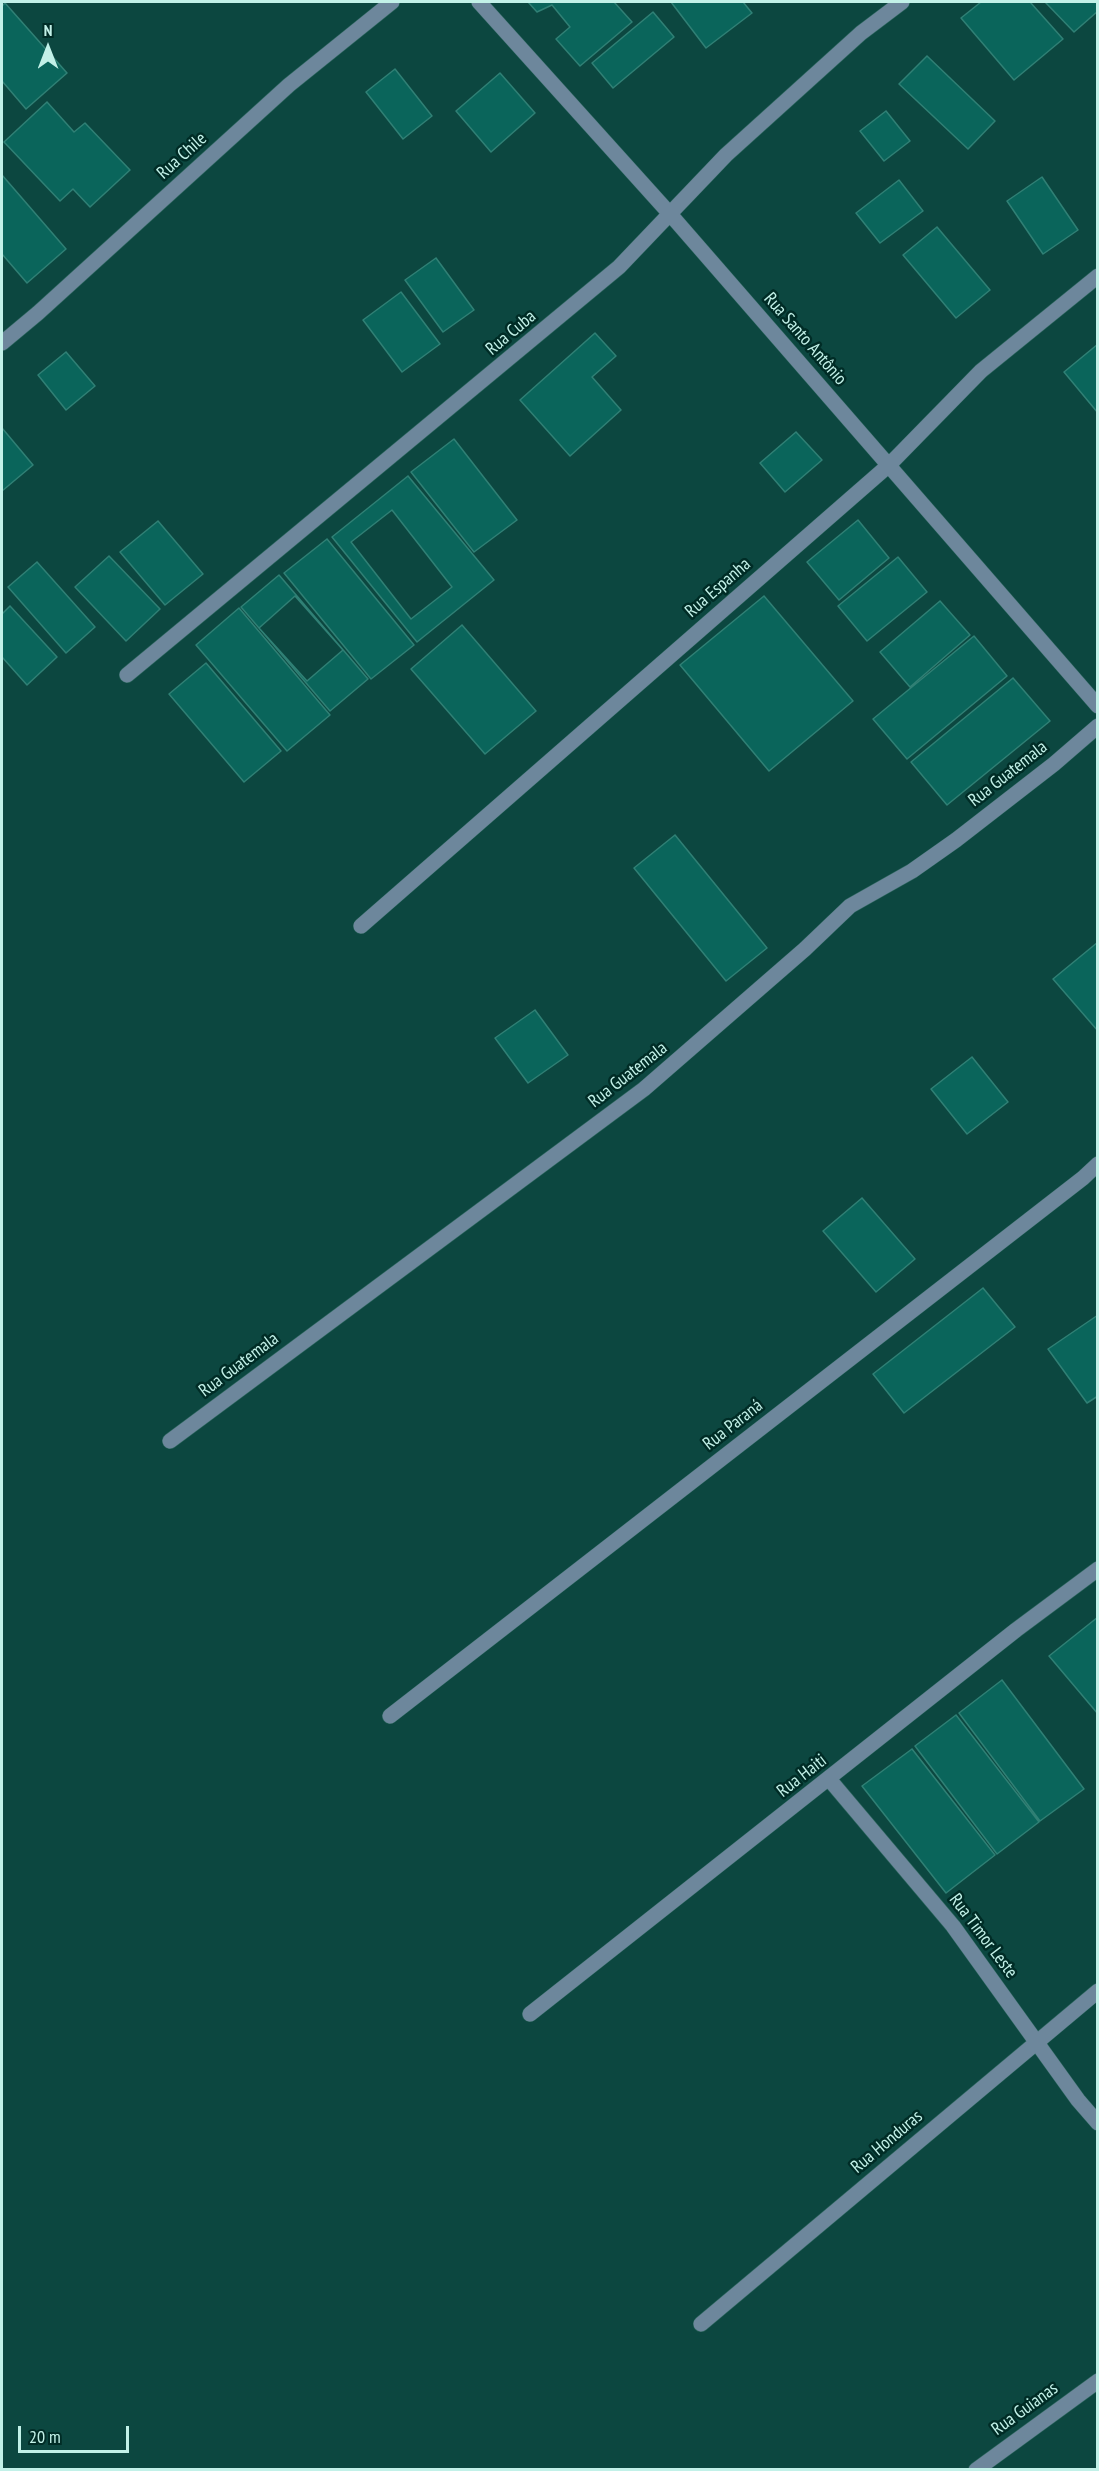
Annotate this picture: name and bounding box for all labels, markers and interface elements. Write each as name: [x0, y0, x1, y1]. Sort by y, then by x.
north arrow: [18, 18, 78, 78]
text: N: [44, 20, 52, 40]
street label: Rua Chile: [153, 128, 211, 184]
street label: Rua Santo Antônio: [759, 288, 851, 390]
street label: Rua Cuba: [482, 306, 540, 360]
street label: Rua Espanha: [681, 554, 755, 622]
street label: Rua Guatemala: [964, 737, 1052, 811]
street label: Rua Guatemala: [584, 1038, 672, 1112]
street label: Rua Guatemala: [195, 1328, 283, 1402]
street label: Rua Paraná: [699, 1395, 767, 1455]
street label: Rua Haiti: [773, 1750, 831, 1802]
street label: Rua Timor Leste: [944, 1890, 1022, 1982]
street label: Rua Honduras: [847, 2106, 927, 2178]
street label: Rua Guianas: [988, 2378, 1062, 2440]
scale bar: [21, 2414, 132, 2452]
text: 20 m: [29, 2425, 61, 2448]

